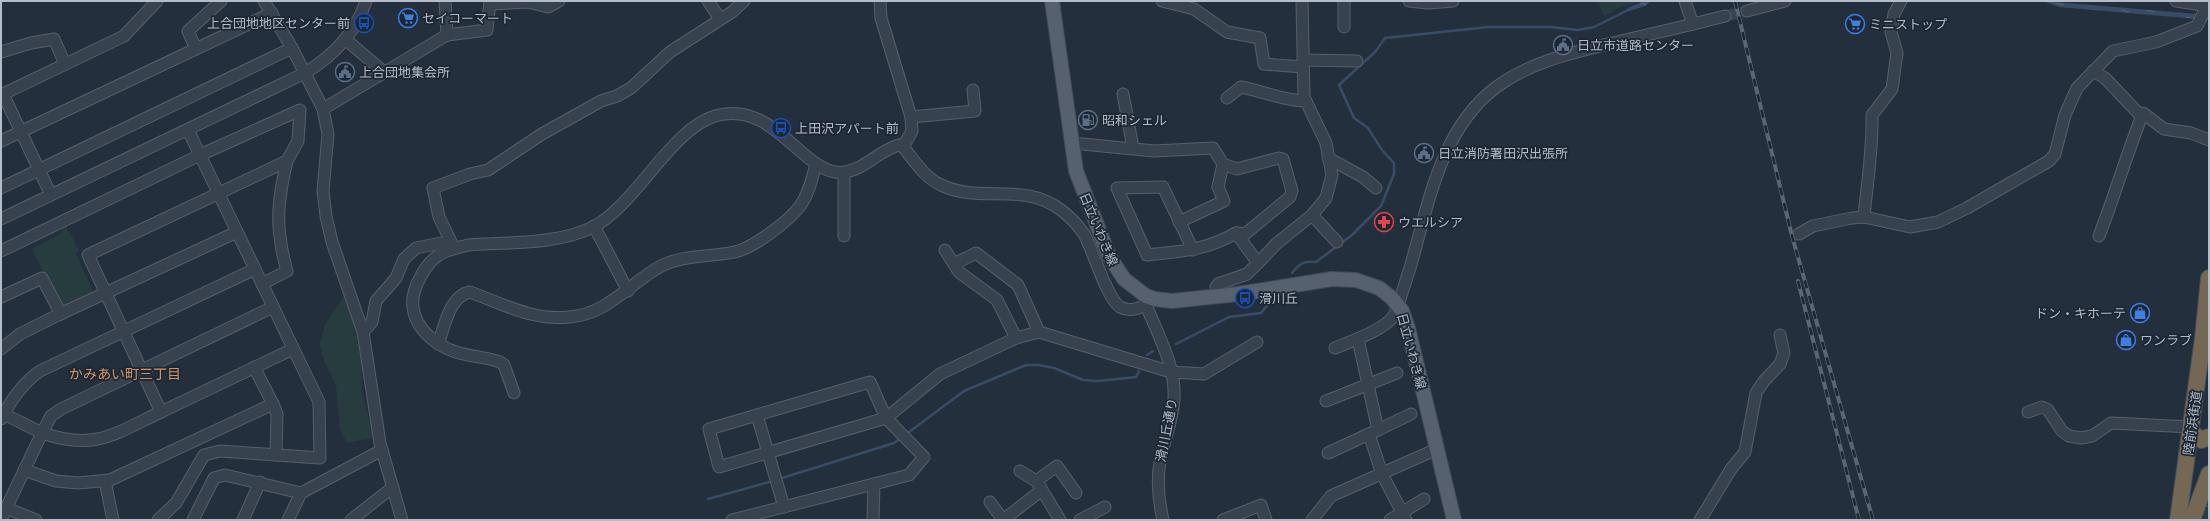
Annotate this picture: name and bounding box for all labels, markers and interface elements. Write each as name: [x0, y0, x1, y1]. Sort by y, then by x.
supermarket icon: セイコーマート: [397, 7, 419, 29]
place label: セイコーマート: [422, 9, 513, 27]
bus stop icon: 上合団地地区センター前: [353, 12, 375, 34]
supermarket icon: ミニストップ: [1844, 13, 1866, 35]
place label: 上合団地地区センター前: [207, 14, 350, 32]
place label: ミニストップ: [1869, 15, 1947, 33]
public building icon: 日立市道路センター: [1552, 34, 1574, 56]
place label: 日立市道路センター: [1577, 36, 1694, 54]
public building icon: 上合団地集会所: [334, 61, 356, 83]
place label: 上合団地集会所: [359, 63, 450, 81]
fuel station icon: 昭和シェル: [1077, 109, 1099, 131]
place label: 昭和シェル: [1102, 111, 1167, 129]
bus stop icon: 上田沢アパート前: [770, 117, 792, 139]
place label: 上田沢アパート前: [795, 119, 899, 137]
public building icon: 日立消防署田沢出張所: [1413, 142, 1435, 164]
place label: 日立消防署田沢出張所: [1438, 144, 1568, 162]
street label: 日立いわき線: [1075, 190, 1123, 268]
pharmacy icon: ウエルシア: [1373, 211, 1395, 233]
place label: ウエルシア: [1398, 213, 1463, 231]
bus stop icon: 滑川丘: [1234, 287, 1256, 309]
place label: 滑川丘: [1259, 289, 1298, 307]
shop icon: ドン・キホーテ: [2129, 302, 2151, 324]
place label: ドン・キホーテ: [2035, 304, 2126, 322]
street label: 日立いわき線: [1393, 311, 1431, 391]
shop icon: ワンラブ: [2115, 329, 2137, 351]
place label: ワンラブ: [2140, 331, 2192, 349]
district label: かみあい町三丁目: [69, 364, 181, 383]
street label: 陸前浜街道: [2179, 390, 2205, 456]
street label: 滑川丘通り: [1151, 396, 1181, 464]

